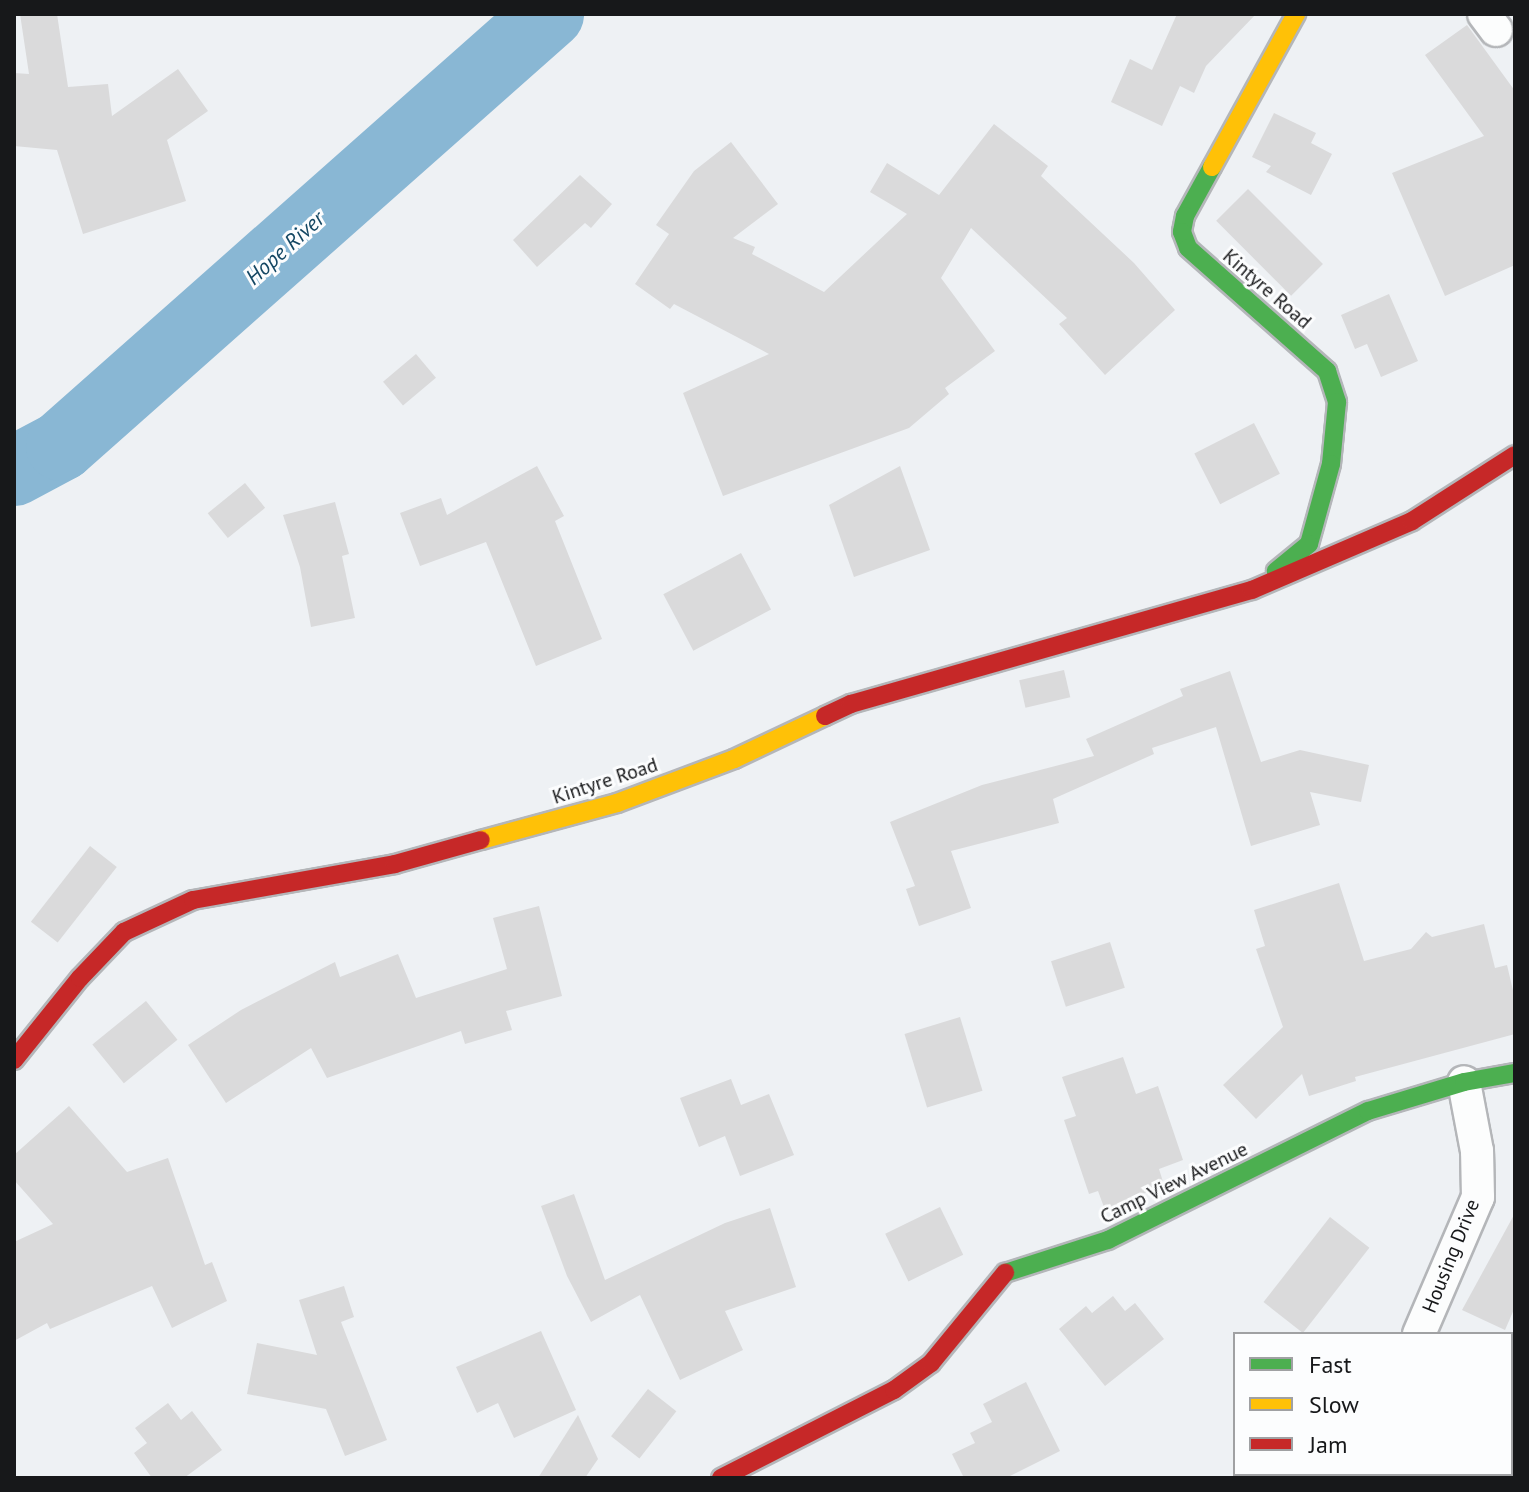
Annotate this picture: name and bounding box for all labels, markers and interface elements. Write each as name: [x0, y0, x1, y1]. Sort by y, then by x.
water label: Hope River: [240, 206, 330, 290]
street label: Kintyre Road: [1218, 244, 1316, 334]
street label: Kintyre Road: [549, 753, 661, 809]
street label: Camp View Avenue: [1096, 1137, 1252, 1229]
street label: Housing Drive: [1417, 1196, 1485, 1316]
legend: [1233, 1332, 1513, 1476]
text: Fast: [1309, 1349, 1352, 1380]
text: Slow: [1309, 1389, 1359, 1420]
text: Jam: [1309, 1429, 1347, 1460]

